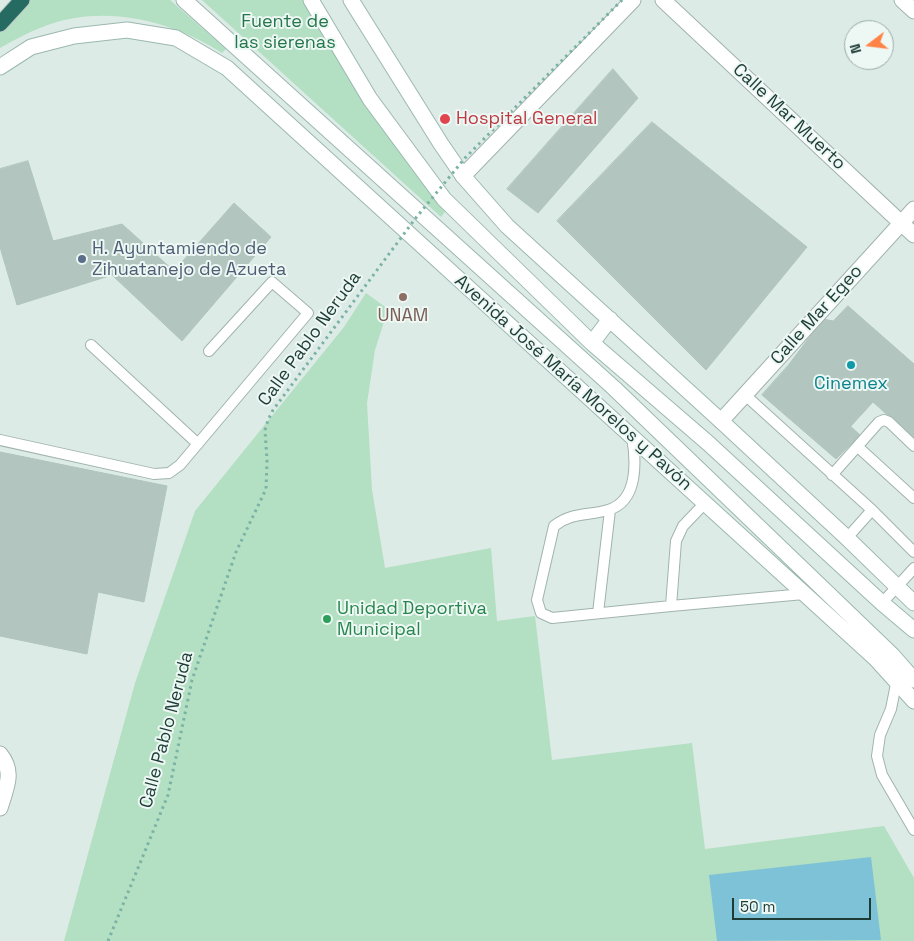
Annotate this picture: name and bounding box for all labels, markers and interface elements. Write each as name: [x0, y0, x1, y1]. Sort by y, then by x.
park label: Fuente de las sierenas: [234, 11, 336, 54]
north arrow: [844, 20, 894, 70]
text: N: [846, 42, 865, 55]
street label: Calle Mar Muerto: [728, 59, 850, 175]
place label: Hospital General: [456, 108, 598, 130]
marker: Hospital General: [438, 112, 452, 126]
place label: H. Ayuntamiendo de Zihuatanejo de Azueta: [92, 238, 286, 280]
marker: H. Ayuntamiendo de Zihuatanejo de Azueta: [76, 253, 88, 265]
street label: Calle Mar Egeo: [767, 261, 867, 369]
street label: Calle Pablo Neruda: [254, 267, 366, 411]
street label: Avenida José María Morelos y Pavón: [450, 270, 696, 496]
marker: UNAM: [397, 291, 409, 303]
place label: UNAM: [378, 305, 428, 327]
marker: Cinemex: [845, 359, 857, 371]
place label: Cinemex: [814, 373, 888, 395]
place label: Unidad Deportiva Municipal: [337, 598, 487, 640]
marker: Unidad Deportiva Municipal: [321, 613, 333, 625]
street label: Calle Pablo Neruda: [136, 649, 198, 811]
scale bar: [734, 888, 873, 920]
text: 50 m: [740, 897, 775, 916]

